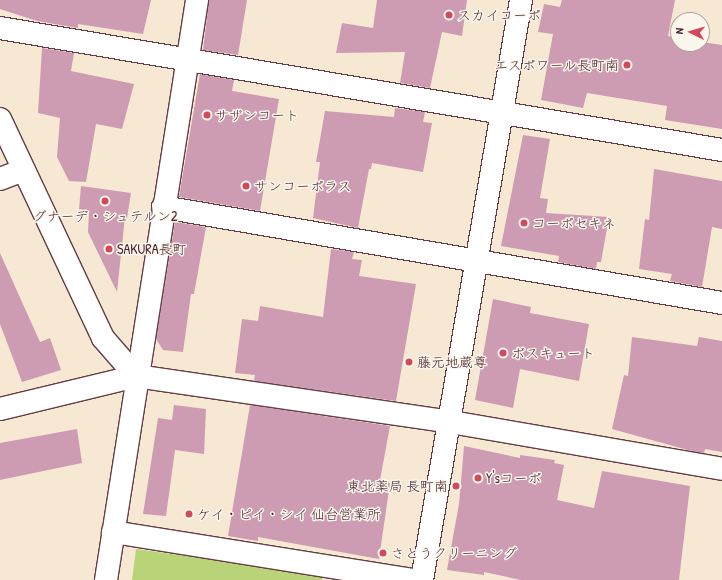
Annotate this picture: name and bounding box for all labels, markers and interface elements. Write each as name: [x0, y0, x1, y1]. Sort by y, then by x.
place label: スカイコーポ: [457, 7, 541, 23]
marker: スカイコーポ: [444, 10, 454, 20]
north arrow: [670, 12, 710, 52]
text: N: [672, 28, 686, 35]
place label: エスポワール長町南: [493, 57, 619, 73]
marker: エスポワール長町南: [622, 60, 632, 70]
place label: サザンコート: [215, 107, 299, 123]
marker: サザンコート: [202, 110, 212, 120]
place label: サンコーポラス: [254, 178, 352, 194]
marker: サンコーポラス: [241, 181, 251, 191]
marker: グナーデ・シュテルン2: [100, 196, 110, 206]
place label: グナーデ・シュテルン2: [32, 208, 178, 224]
place label: コーポセキネ: [532, 215, 616, 231]
marker: コーポセキネ: [519, 218, 529, 228]
place label: SAKURA長町: [117, 241, 186, 257]
marker: SAKURA長町: [104, 244, 114, 254]
place label: ボスキュート: [511, 345, 595, 361]
marker: ボスキュート: [498, 348, 508, 358]
place label: 藤元地蔵尊: [417, 354, 487, 370]
marker: 藤元地蔵尊: [404, 357, 414, 367]
place label: Y'sコーポ: [486, 470, 542, 486]
marker: Y'sコーポ: [473, 473, 483, 483]
place label: 東北薬局 長町南: [347, 478, 448, 494]
marker: 東北薬局 長町南: [451, 481, 461, 491]
place label: ケイ・ピイ・シイ 仙台営業所: [197, 506, 382, 522]
marker: ケイ・ピイ・シイ 仙台営業所: [184, 509, 194, 519]
place label: さとうクリーニング: [391, 545, 517, 561]
marker: さとうクリーニング: [378, 548, 388, 558]

